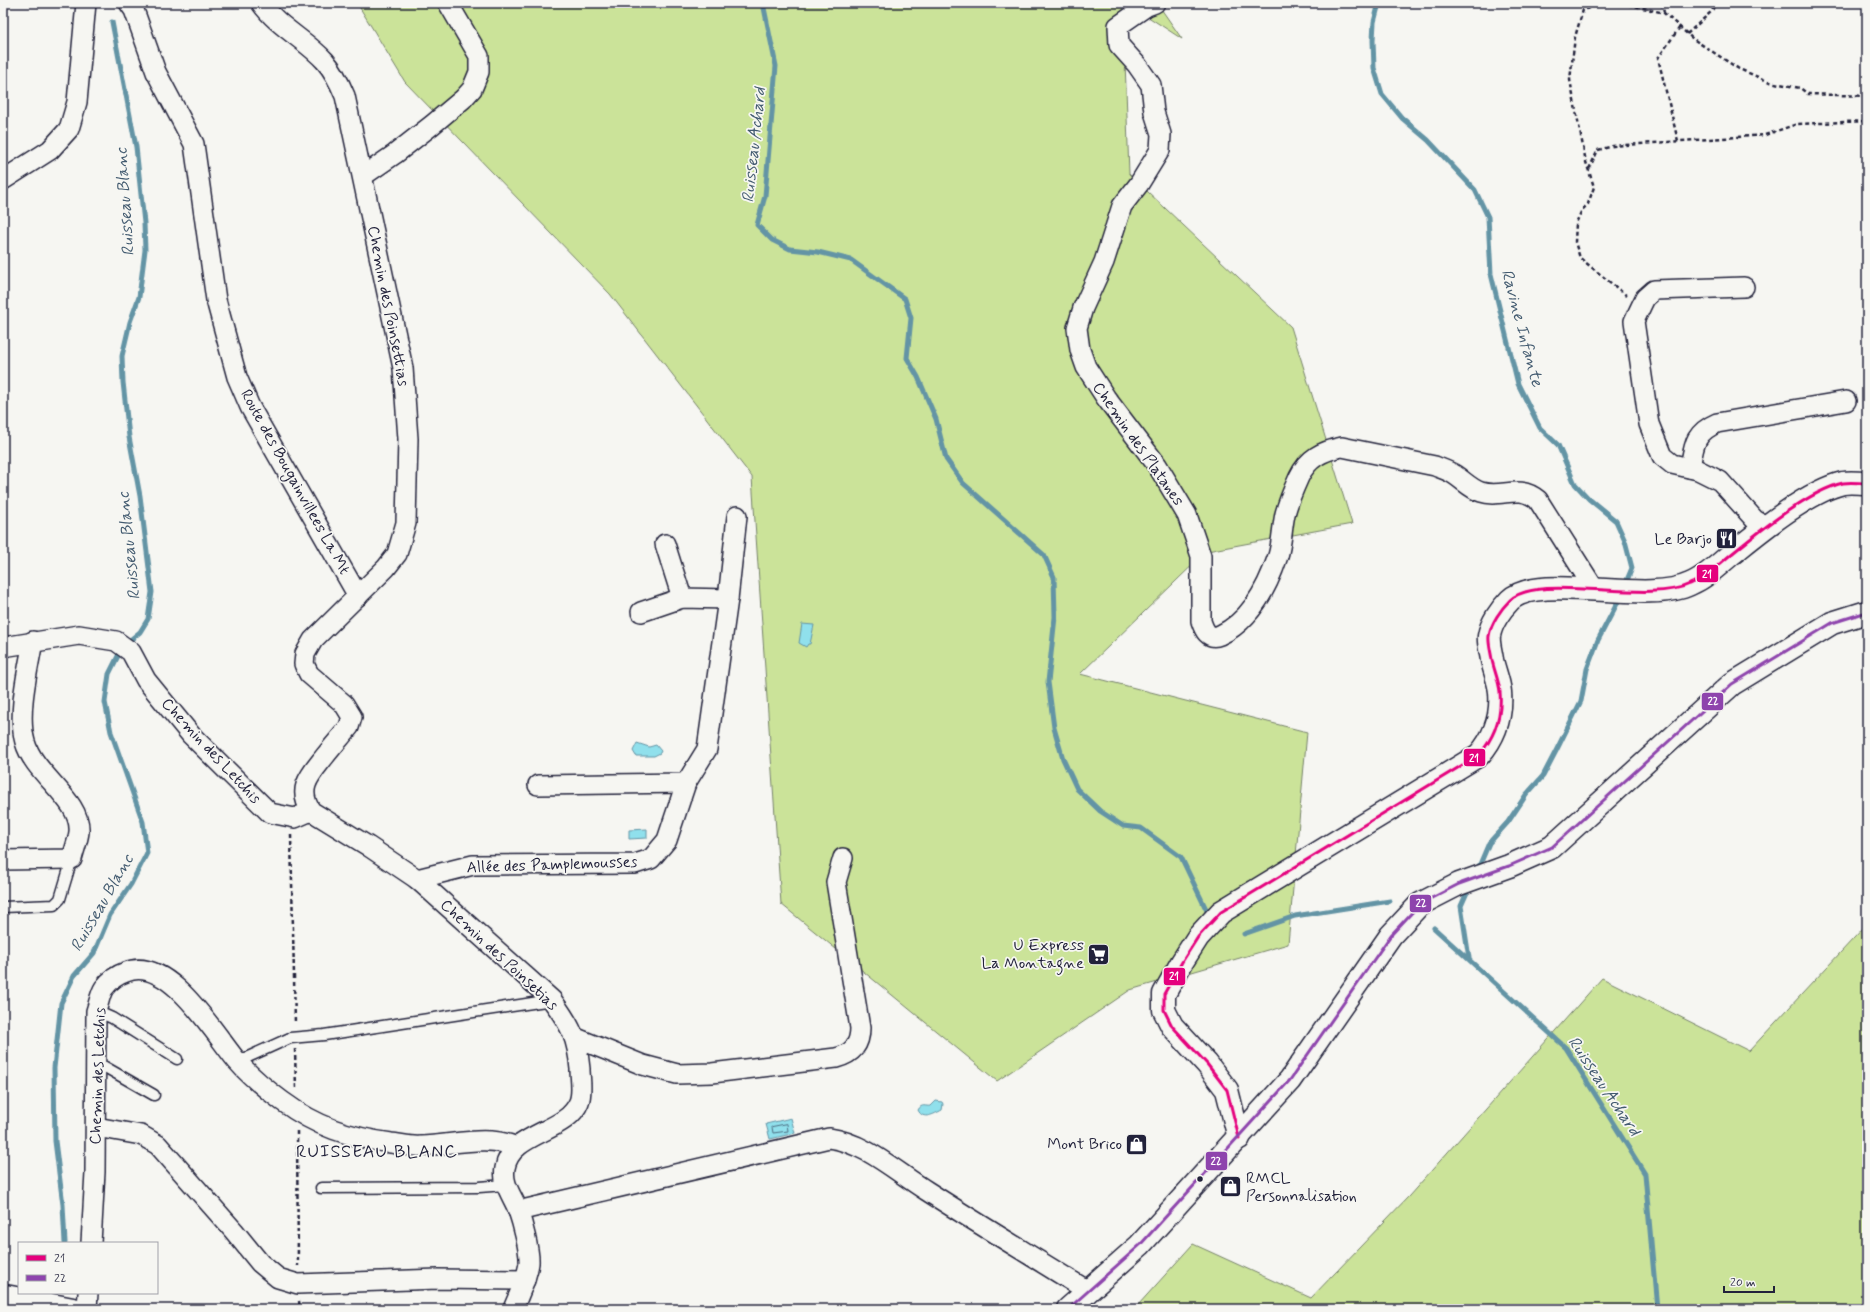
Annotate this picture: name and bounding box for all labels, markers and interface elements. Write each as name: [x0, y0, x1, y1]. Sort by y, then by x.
water label: Ruisseau Achard: [737, 85, 771, 204]
water label: Ruisseau Blanc: [110, 146, 140, 257]
street label: Chemin des Poinsettias: [362, 224, 414, 388]
water label: Ravine Infante: [1496, 267, 1548, 390]
street label: Chemin des Platanes: [1087, 378, 1189, 510]
street label: Route des Bougainvillees La Mt: [234, 386, 355, 579]
water label: Ruisseau Blanc: [112, 490, 146, 601]
restaurant icon: Le Barjo: [1714, 526, 1740, 552]
place label: Le Barjo: [1655, 529, 1712, 550]
line badge: 21: [1696, 564, 1719, 583]
text: 21: [1702, 568, 1712, 582]
line badge: 22: [1701, 692, 1724, 711]
street label: Chemin des Letchis: [156, 694, 266, 808]
text: 22: [1707, 695, 1719, 709]
line badge: 21: [1463, 748, 1486, 767]
text: 21: [1469, 752, 1479, 766]
water label: Ruisseau Blanc: [65, 850, 139, 955]
street label: Allée des Pamplemousses: [466, 852, 638, 878]
line badge: 22: [1409, 894, 1432, 913]
street label: Chemin des Poinsetias: [435, 895, 563, 1015]
text: 22: [1415, 897, 1427, 911]
place label: U Express La Montagne: [982, 935, 1084, 975]
supermarket icon: U Express La Montagne: [1086, 941, 1112, 967]
line badge: 21: [1163, 967, 1186, 986]
text: 21: [1169, 970, 1179, 984]
street label: Chemin des Letchis: [85, 1007, 111, 1145]
water label: Ruisseau Achard: [1563, 1032, 1646, 1141]
shop icon: Mont Brico: [1124, 1131, 1150, 1157]
place label: Mont Brico: [1047, 1134, 1122, 1155]
district label: RUISSEAU BLANC: [296, 1140, 458, 1164]
line badge: 22: [1205, 1151, 1228, 1171]
text: 22: [1210, 1155, 1222, 1169]
place label: RMCL Personnalisation: [1246, 1168, 1357, 1207]
unlabelled marker: [1195, 1174, 1205, 1184]
shop icon: RMCL Personnalisation: [1218, 1174, 1244, 1200]
legend: [18, 1242, 158, 1294]
text: 21: [54, 1251, 65, 1267]
scale bar: [1724, 1268, 1774, 1294]
text: 22: [54, 1271, 66, 1287]
text: 20 m: [1730, 1275, 1756, 1291]

